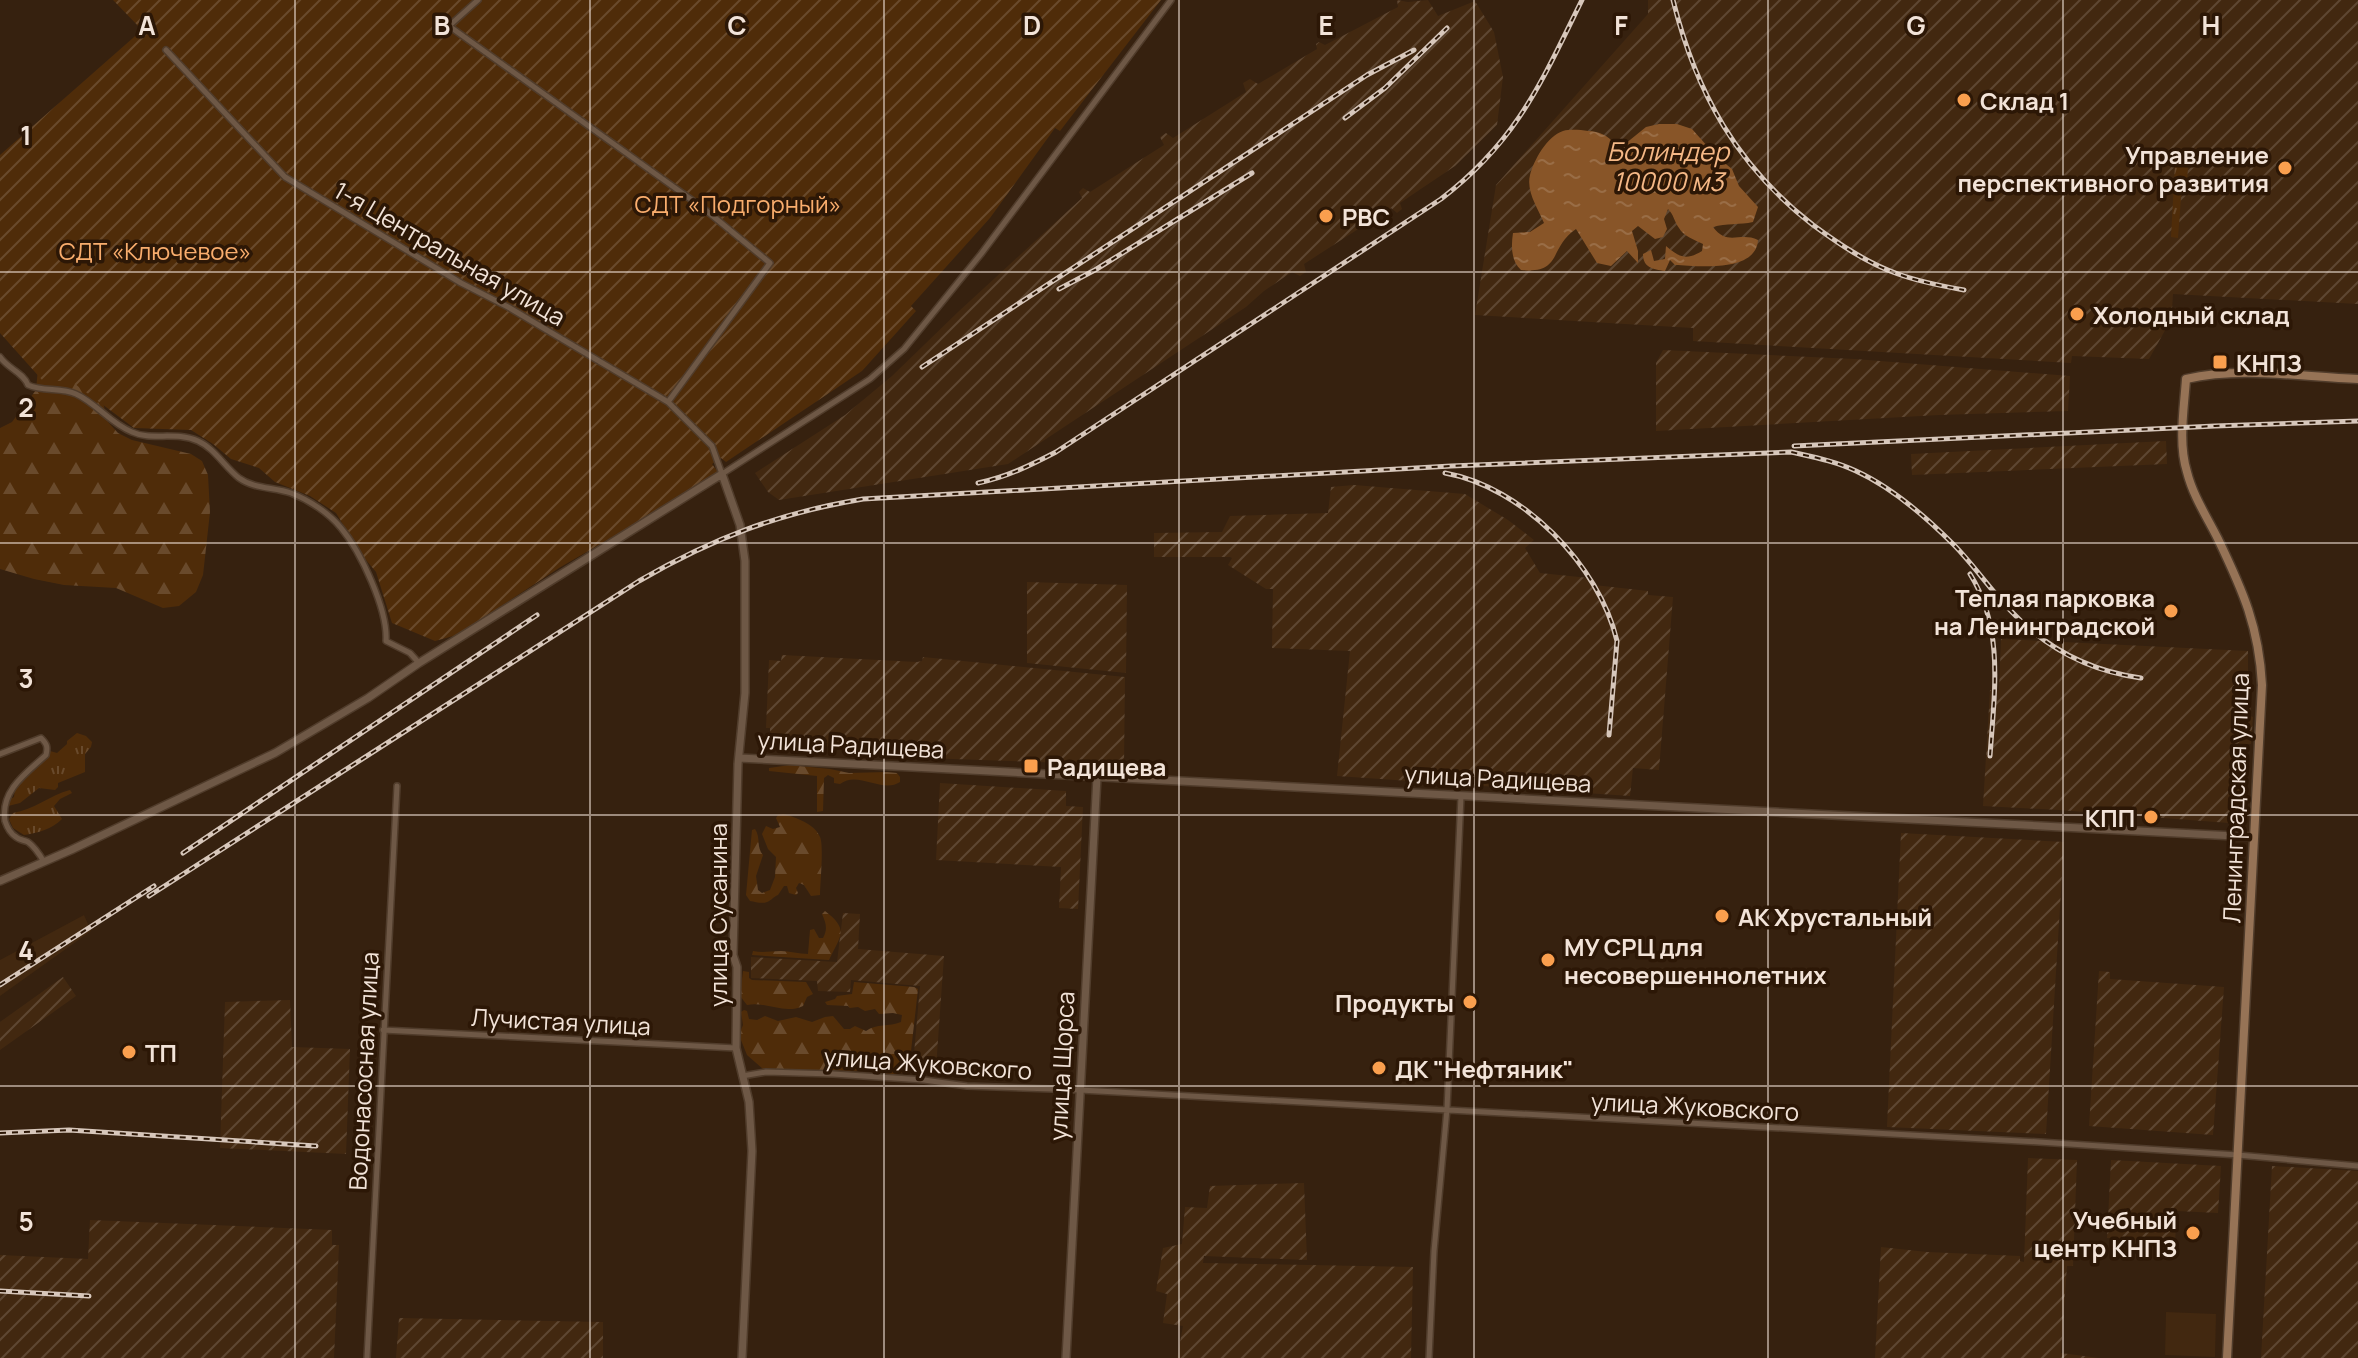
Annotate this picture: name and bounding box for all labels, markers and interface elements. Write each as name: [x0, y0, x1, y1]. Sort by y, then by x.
text: A: [138, 7, 156, 43]
text: B: [434, 7, 450, 43]
text: C: [727, 7, 747, 43]
text: D: [1023, 7, 1041, 43]
text: E: [1318, 7, 1334, 43]
text: F: [1614, 7, 1628, 43]
text: G: [1906, 7, 1926, 43]
text: H: [2202, 7, 2220, 43]
place label: Склад 1: [1980, 84, 2069, 117]
marker: Склад 1: [1955, 91, 1973, 109]
text: 1: [20, 117, 32, 153]
water label: Болиндер 10000 м3: [1607, 133, 1731, 199]
place label: Управление перспективного развития: [1958, 138, 2269, 199]
marker: Управление перспективного развития: [2276, 159, 2294, 177]
street label: 1-я Центральная улица: [328, 173, 572, 333]
park label: СДТ «Подгорный»: [635, 187, 841, 220]
place label: РВС: [1342, 200, 1390, 233]
marker: РВС: [1317, 207, 1335, 225]
park label: СДТ «Ключевое»: [59, 234, 251, 267]
place label: Холодный склад: [2093, 298, 2290, 331]
marker: Холодный склад: [2068, 305, 2086, 323]
place label: КНПЗ: [2236, 346, 2302, 379]
marker: КНПЗ: [2211, 353, 2229, 371]
text: 2: [18, 389, 34, 425]
place label: Теплая парковка на Ленинградской: [1934, 581, 2155, 642]
marker: Теплая парковка на Ленинградской: [2162, 602, 2180, 620]
text: 3: [18, 660, 34, 696]
street label: Ленинградская улица: [2214, 672, 2256, 924]
street label: улица Радищева: [757, 723, 945, 765]
place label: Радищева: [1047, 750, 1166, 783]
marker: Радищева: [1022, 757, 1040, 775]
street label: улица Радищева: [1404, 757, 1592, 799]
place label: КПП: [2085, 801, 2135, 834]
marker: КПП: [2142, 808, 2160, 826]
street label: улица Сусанина: [701, 823, 734, 1007]
place label: АК Хрустальный: [1738, 900, 1932, 933]
marker: АК Хрустальный: [1713, 907, 1731, 925]
place label: МУ СРЦ для несовершеннолетних: [1564, 930, 1827, 991]
text: 4: [18, 932, 34, 968]
street label: Водонасосная улица: [340, 951, 386, 1191]
marker: МУ СРЦ для несовершеннолетних: [1539, 951, 1557, 969]
place label: Продукты: [1335, 986, 1454, 1019]
street label: улица Щорса: [1041, 990, 1081, 1142]
marker: Продукты: [1461, 993, 1479, 1011]
street label: Лучистая улица: [470, 1000, 652, 1042]
place label: ТП: [145, 1036, 177, 1069]
street label: улица Жуковского: [823, 1039, 1033, 1087]
marker: ТП: [120, 1043, 138, 1061]
place label: ДК "Нефтяник": [1395, 1052, 1574, 1085]
marker: ДК "Нефтяник": [1370, 1059, 1388, 1077]
street label: улица Жуковского: [1590, 1084, 1800, 1128]
text: 5: [18, 1203, 34, 1239]
place label: Учебный центр КНПЗ: [2034, 1203, 2177, 1264]
marker: Учебный центр КНПЗ: [2184, 1224, 2202, 1242]

